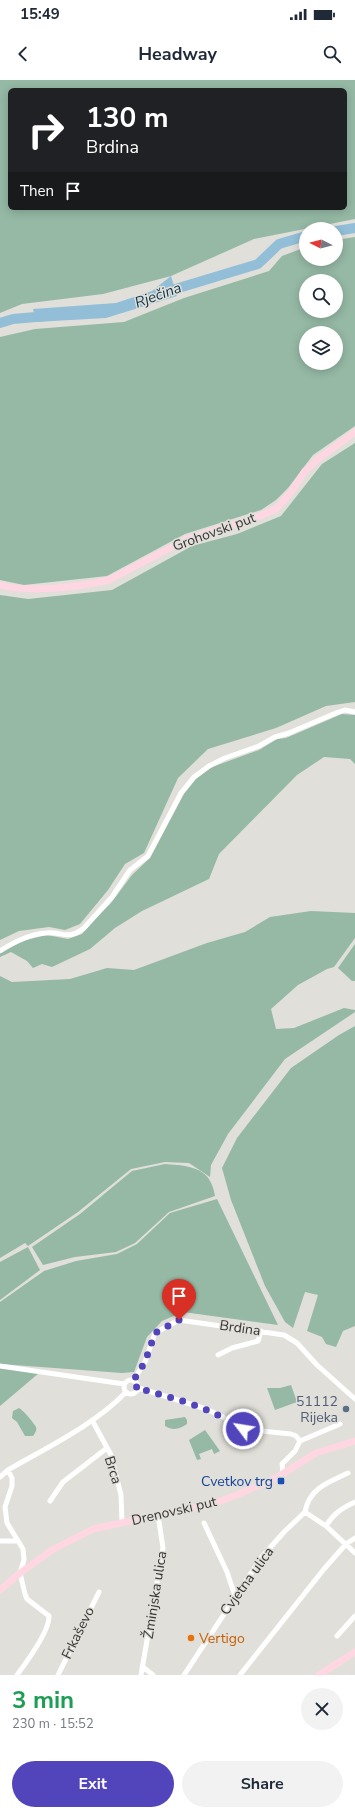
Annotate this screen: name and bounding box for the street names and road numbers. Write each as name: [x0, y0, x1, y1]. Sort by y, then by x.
street label: Grohovski put: [170, 508, 258, 556]
street label: Brdina: [218, 1316, 262, 1340]
street label: Brca: [100, 1454, 126, 1486]
street label: Drenovski put: [129, 1492, 219, 1530]
street label: Cvjetna ulica: [216, 1543, 278, 1619]
street label: Žminjska ulica: [139, 1550, 171, 1640]
street label: Frkaševo: [57, 1604, 99, 1662]

